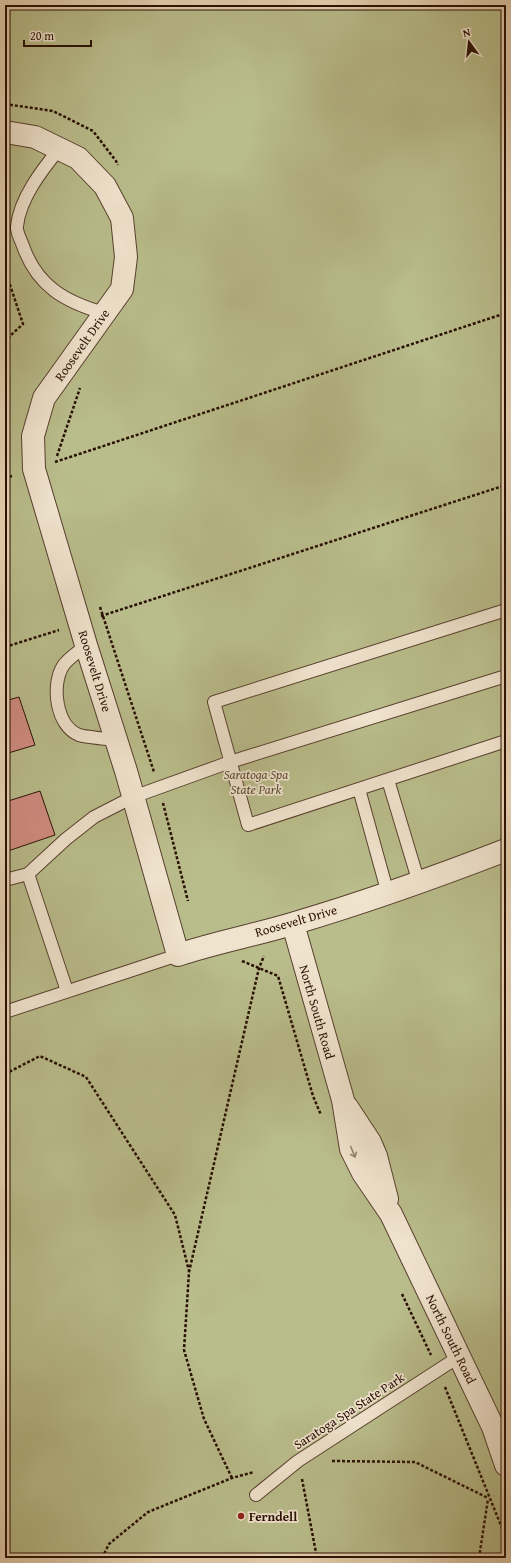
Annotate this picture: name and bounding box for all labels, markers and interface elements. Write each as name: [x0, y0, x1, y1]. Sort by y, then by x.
scale bar: [24, 22, 91, 48]
north arrow: [449, 22, 489, 62]
text: N: [461, 23, 473, 41]
text: 20 m: [30, 27, 54, 44]
street label: Roosevelt Drive: [50, 305, 114, 385]
street label: Roosevelt Drive: [74, 628, 116, 714]
park label: Saratoga Spa State Park: [224, 765, 288, 799]
street label: Roosevelt Drive: [253, 900, 339, 942]
street label: North South Road: [294, 963, 340, 1061]
one-way arrow: [350, 1145, 358, 1157]
street label: North South Road: [421, 1291, 481, 1387]
street label: Saratoga Spa State Park: [290, 1368, 408, 1454]
place label: Ferndell: [249, 1507, 297, 1526]
marker: Ferndell: [236, 1511, 246, 1521]

